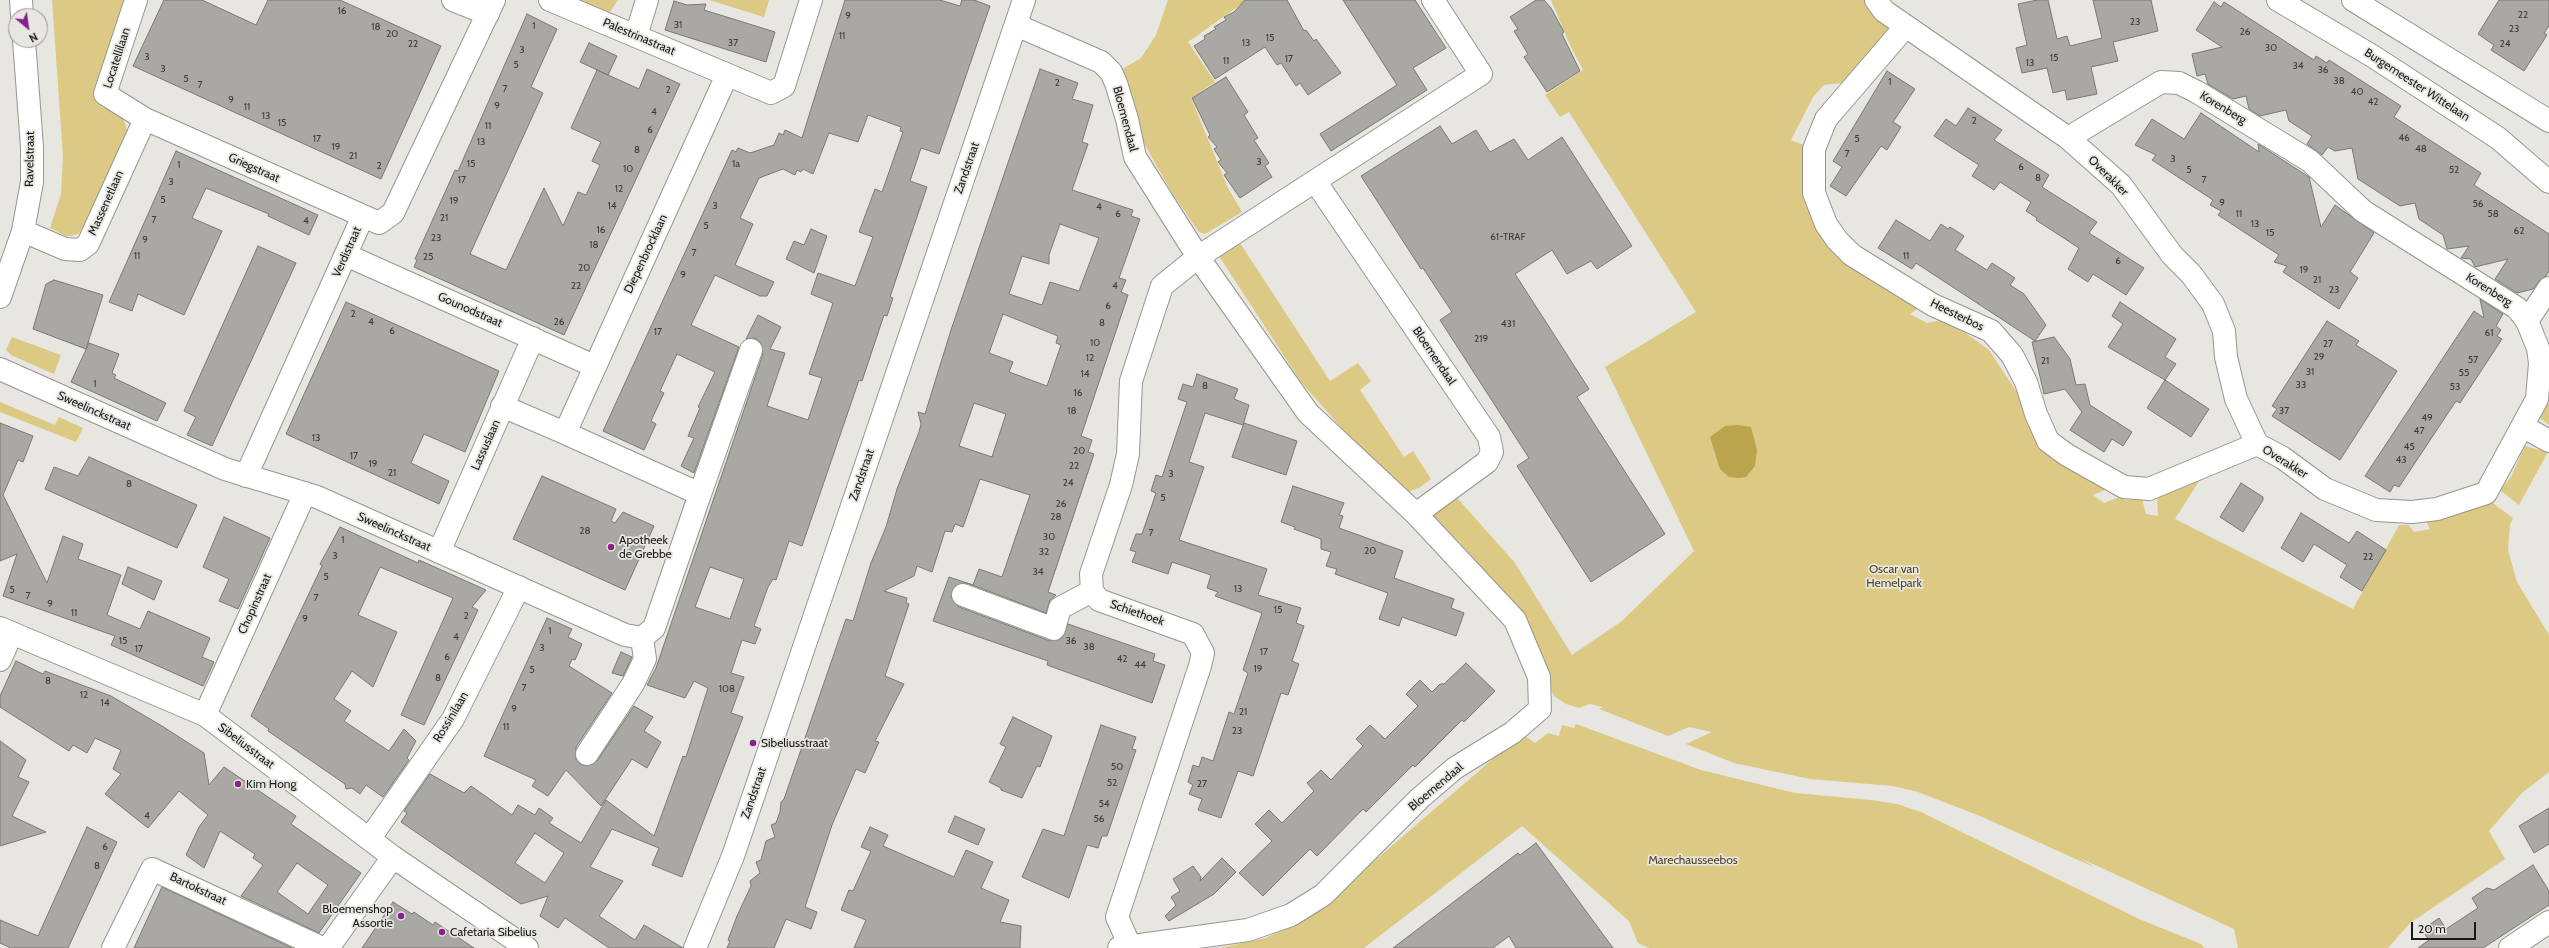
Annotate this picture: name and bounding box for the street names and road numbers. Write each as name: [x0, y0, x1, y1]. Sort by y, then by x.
street label: Palestrinastraat: [601, 15, 677, 59]
street label: Locatellilaan: [100, 26, 134, 90]
street label: Burgemeester Wittelaan: [2362, 46, 2472, 124]
street label: Bloemendaal: [1109, 85, 1141, 153]
street label: Korenberg: [2197, 88, 2249, 128]
street label: Ravelstraat: [22, 131, 38, 187]
street label: Zandstraat: [951, 140, 983, 196]
street label: Griegstraat: [226, 150, 282, 186]
street label: Overakker: [2085, 153, 2131, 199]
street label: Massenetlaan: [85, 168, 127, 238]
street label: Diepenbrocklaan: [621, 212, 671, 296]
street label: Verdistraat: [329, 225, 365, 279]
street label: Korenberg: [2463, 270, 2515, 310]
street label: Gounodstraat: [436, 289, 504, 331]
street label: Heesterbos: [1928, 296, 1986, 334]
street label: Bloemendaal: [1409, 324, 1459, 388]
street label: Sweelinckstraat: [55, 388, 133, 434]
street label: Lassuslaan: [468, 417, 504, 473]
street label: Overakker: [2260, 442, 2310, 482]
street label: Zandstraat: [846, 447, 878, 503]
street label: Sweelinckstraat: [355, 509, 433, 555]
street label: Chopinstraat: [235, 572, 275, 636]
street label: Schiethoek: [1108, 597, 1166, 629]
street label: Rossinilaan: [430, 689, 472, 745]
street label: Sibeliusstraat: [215, 720, 277, 772]
street label: Bloemendaal: [1406, 760, 1466, 814]
street label: Zandstraat: [738, 765, 770, 821]
street label: Bartokstraat: [167, 870, 229, 908]

